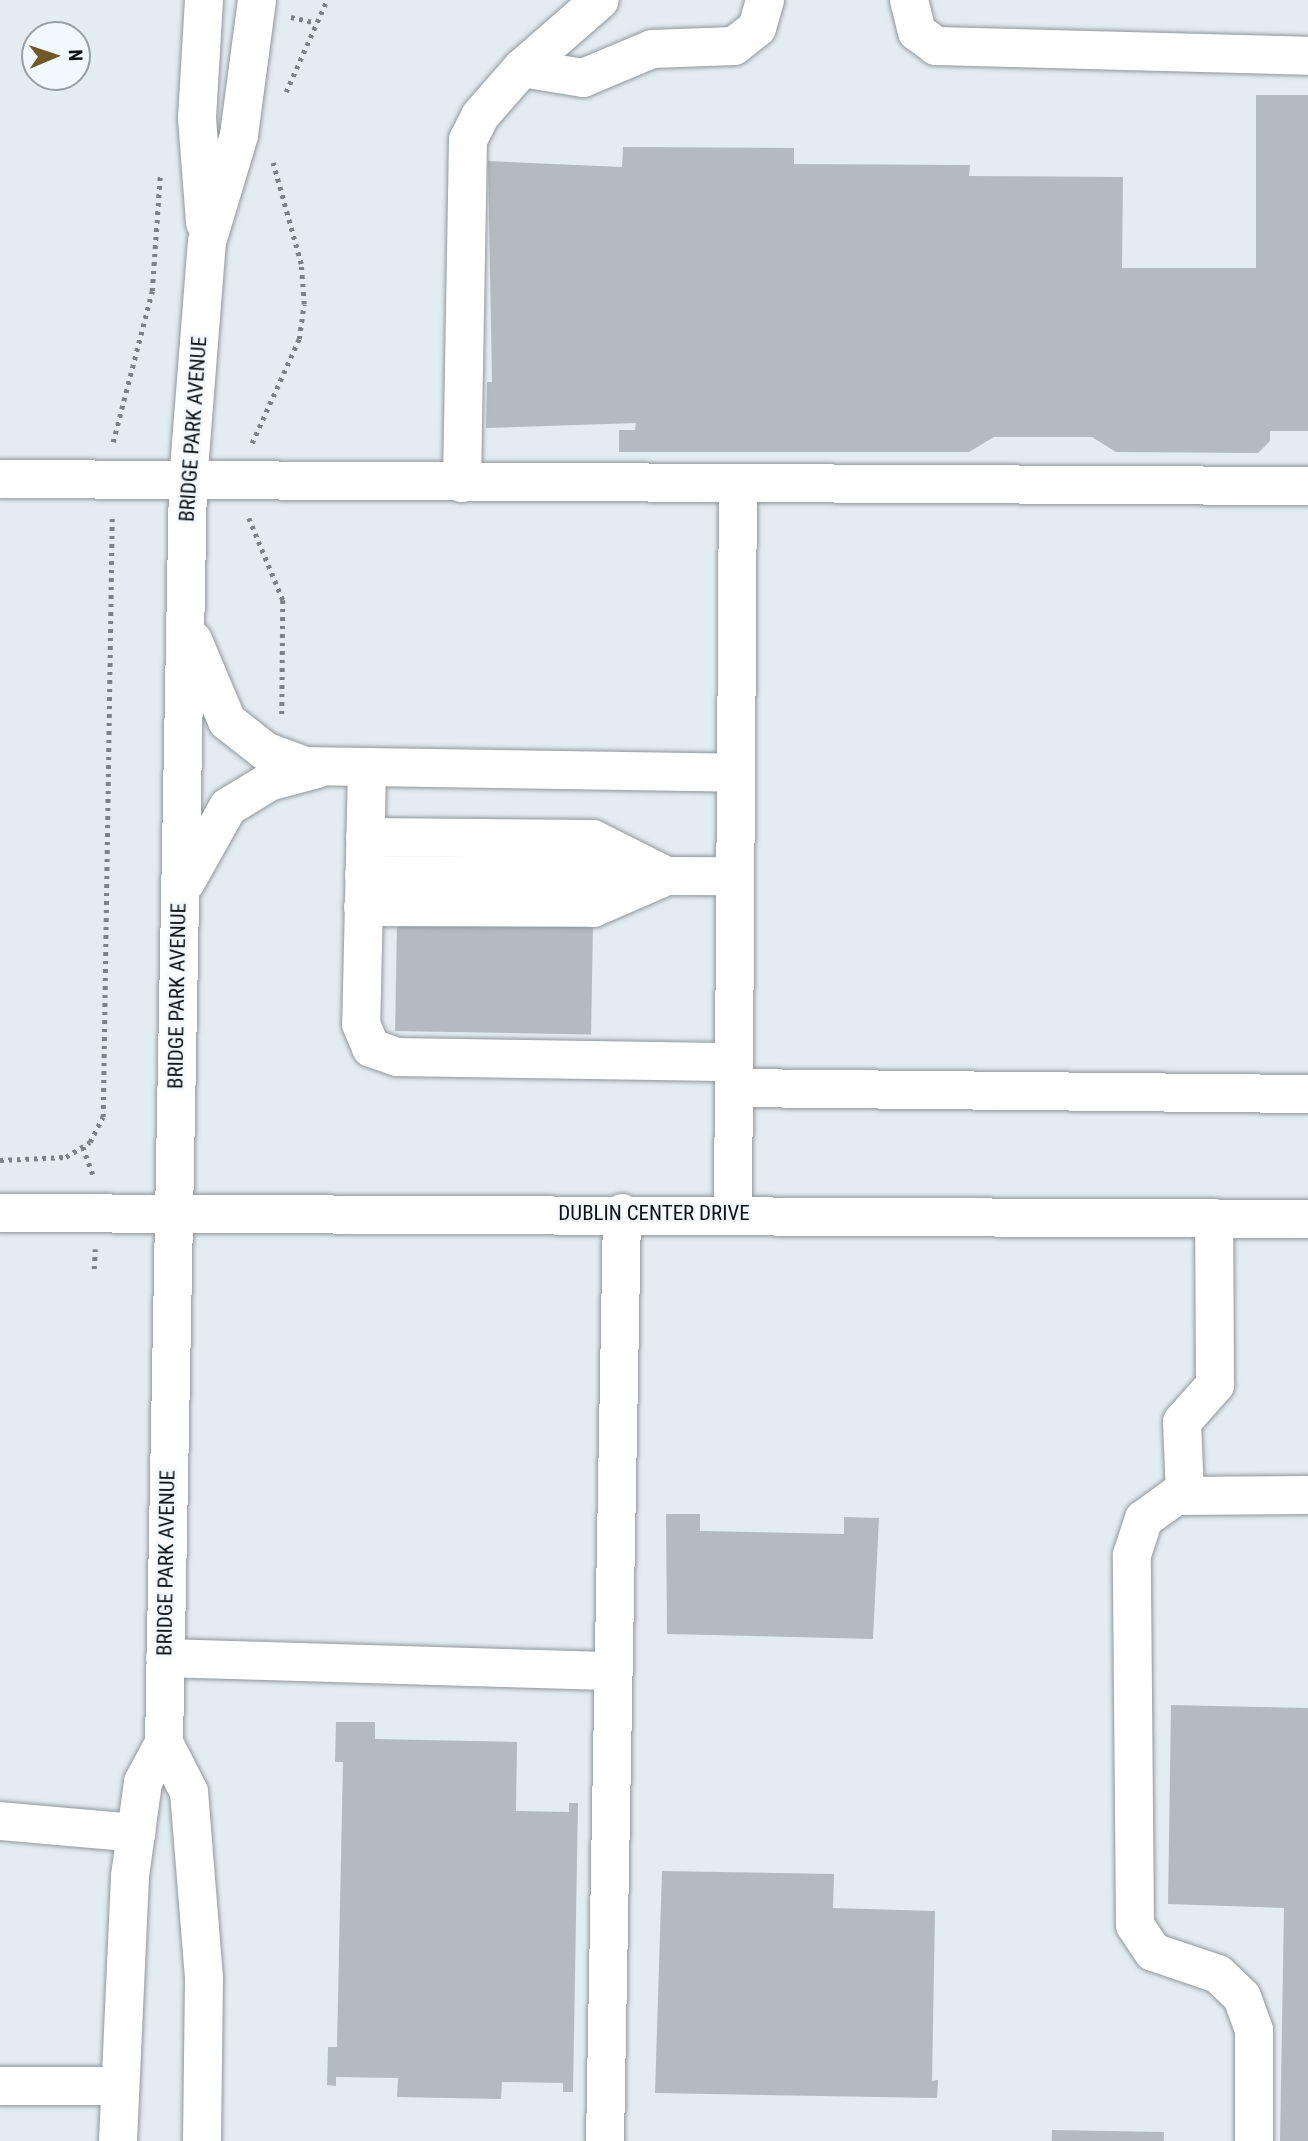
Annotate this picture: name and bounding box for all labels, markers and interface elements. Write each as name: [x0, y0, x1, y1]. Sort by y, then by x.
north arrow: [21, 21, 91, 91]
text: N: [64, 49, 87, 62]
street label: BRIDGE PARK AVENUE: [174, 335, 212, 523]
street label: BRIDGE PARK AVENUE: [163, 903, 191, 1089]
street label: DUBLIN CENTER DRIVE: [558, 1200, 750, 1226]
street label: BRIDGE PARK AVENUE: [152, 1470, 180, 1656]

